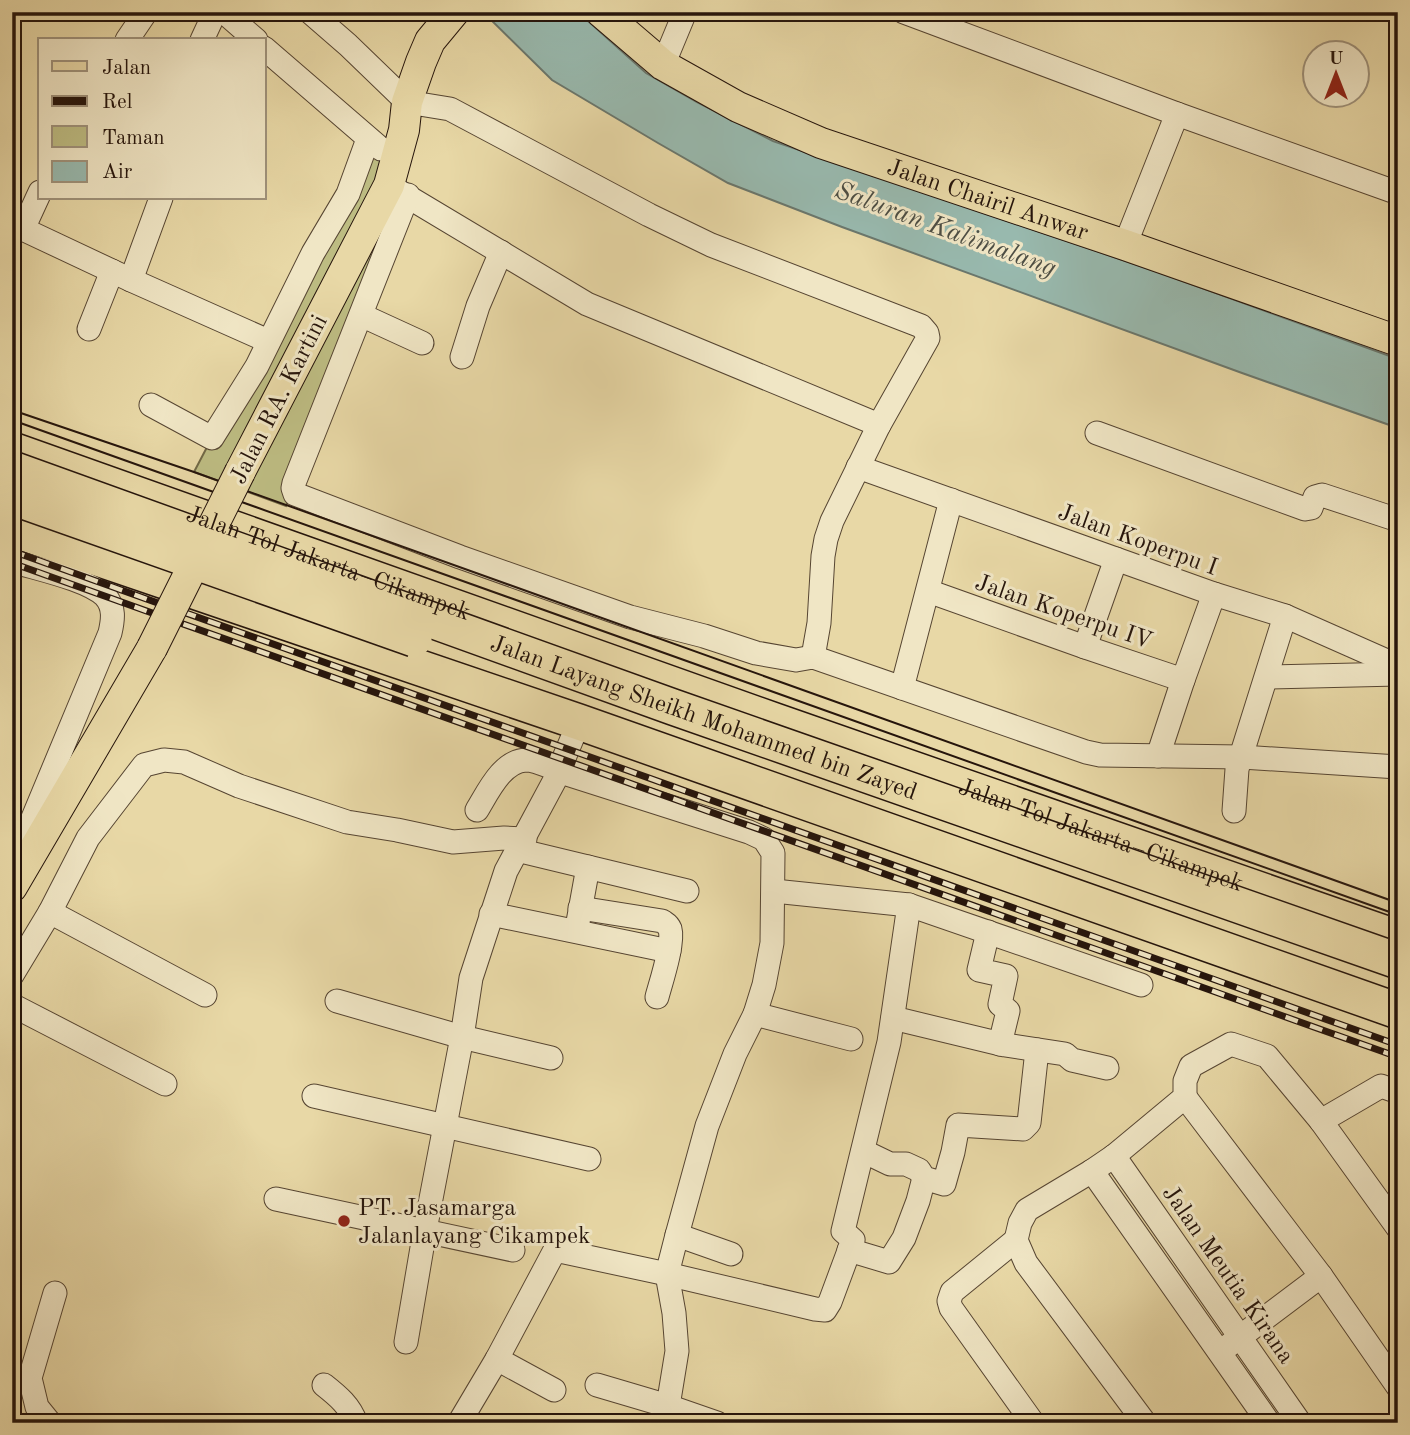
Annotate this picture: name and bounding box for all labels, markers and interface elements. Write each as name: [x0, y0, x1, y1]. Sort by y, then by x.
legend: [38, 38, 266, 200]
north arrow: [1302, 38, 1372, 108]
text: U: [1328, 50, 1344, 69]
text: Jalan: [102, 58, 151, 79]
text: Rel: [102, 92, 133, 113]
text: Taman: [102, 128, 165, 149]
street label: Jalan Chairil Anwar: [883, 156, 1091, 246]
text: Air: [102, 162, 133, 183]
water label: Saluran Kalimalang: [831, 178, 1059, 282]
street label: Jalan RA. Kartini: [227, 312, 333, 488]
street label: Jalan Koperpu I: [1054, 501, 1220, 581]
street label: Jalan Tol Jakarta–Cikampek: [183, 503, 473, 626]
street label: Jalan Koperpu IV: [971, 571, 1155, 655]
street label: Jalan Layang Sheikh Mohammed bin Zayed: [487, 632, 920, 805]
street label: Jalan Tol Jakarta–Cikampek: [955, 776, 1246, 897]
street label: Jalan Meutia Kirana: [1157, 1182, 1298, 1369]
place label: PT. Jasamarga Jalanlayang Cikampek: [358, 1197, 590, 1249]
marker: PT. Jasamarga Jalanlayang Cikampek: [336, 1213, 352, 1229]

